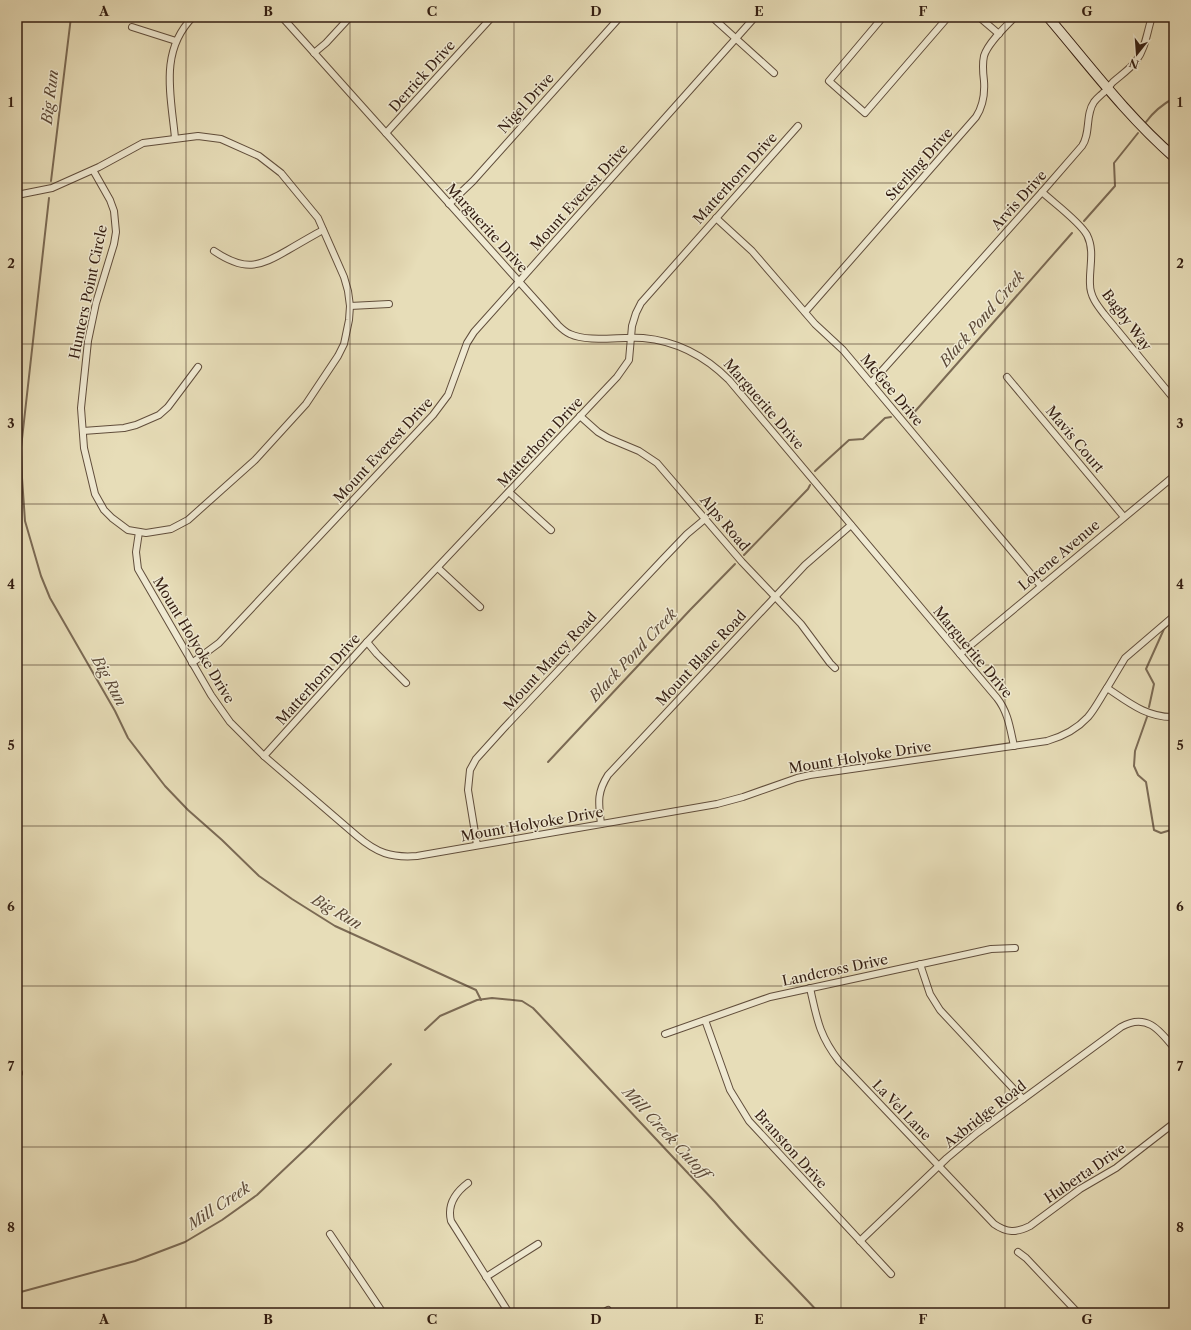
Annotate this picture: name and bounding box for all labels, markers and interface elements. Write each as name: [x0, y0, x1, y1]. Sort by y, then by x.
text: A: [98, 3, 110, 19]
text: B: [263, 3, 273, 19]
text: C: [427, 3, 437, 19]
text: D: [590, 3, 602, 19]
text: E: [754, 3, 764, 19]
text: F: [919, 3, 928, 19]
text: G: [1081, 3, 1093, 19]
north arrow: [1117, 34, 1157, 74]
street label: Derrick Drive: [385, 36, 459, 116]
text: N: [1127, 55, 1141, 72]
water label: Big Run: [37, 69, 62, 126]
street label: Nigel Drive: [494, 69, 558, 137]
text: 1: [8, 94, 14, 110]
text: 1: [1177, 94, 1183, 110]
street label: Sterling Drive: [882, 124, 956, 204]
street label: Matterhorn Drive: [689, 128, 781, 228]
street label: Mount Everest Drive: [526, 140, 632, 254]
street label: Arvis Drive: [987, 166, 1051, 234]
street label: Marguerite Drive: [442, 180, 532, 277]
street label: Hunters Point Circle: [65, 223, 111, 361]
text: 2: [7, 255, 15, 271]
text: 2: [1176, 255, 1184, 271]
water label: Black Pond Creek: [934, 267, 1029, 371]
street label: Bagby Way: [1098, 286, 1156, 354]
street label: McGee Drive: [857, 350, 927, 430]
street label: Marguerite Drive: [720, 355, 808, 453]
street label: Mount Everest Drive: [329, 393, 437, 506]
street label: Matterhorn Drive: [493, 393, 587, 491]
street label: Mavis Court: [1042, 402, 1108, 476]
text: 3: [7, 415, 15, 431]
text: 3: [1176, 415, 1184, 431]
street label: Alps Road: [696, 491, 754, 555]
street label: Lorene Avenue: [1015, 516, 1104, 594]
street label: Mount Holyoke Drive: [149, 574, 239, 707]
text: 4: [7, 576, 15, 592]
text: 4: [1176, 576, 1184, 592]
street label: Marguerite Drive: [929, 602, 1017, 702]
water label: Black Pond Creek: [584, 604, 681, 706]
street label: Mount Blanc Road: [652, 606, 750, 710]
street label: Mount Marcy Road: [500, 608, 601, 714]
street label: Matterhorn Drive: [272, 629, 364, 729]
water label: Big Run: [87, 651, 131, 709]
text: 5: [7, 737, 15, 753]
street label: Mount Holyoke Drive: [787, 737, 933, 777]
text: 5: [1176, 737, 1184, 753]
street label: Mount Holyoke Drive: [459, 803, 605, 845]
water label: Big Run: [308, 889, 366, 933]
text: 6: [7, 898, 15, 914]
text: 6: [1176, 898, 1184, 914]
street label: Landcross Drive: [780, 950, 890, 990]
text: 7: [8, 1058, 15, 1074]
text: 7: [1177, 1058, 1184, 1074]
street label: La Vel Lane: [869, 1076, 935, 1144]
street label: Axbridge Road: [940, 1076, 1030, 1152]
water label: Mill Creek Cutoff: [618, 1081, 717, 1186]
street label: Branston Drive: [751, 1106, 831, 1192]
street label: Huberta Drive: [1041, 1139, 1129, 1207]
water label: Mill Creek: [182, 1178, 254, 1235]
text: 8: [7, 1219, 15, 1235]
text: 8: [1176, 1219, 1184, 1235]
text: A: [98, 1311, 110, 1327]
text: B: [263, 1311, 273, 1327]
text: C: [427, 1311, 437, 1327]
text: D: [590, 1311, 602, 1327]
text: E: [754, 1311, 764, 1327]
text: F: [919, 1311, 928, 1327]
text: G: [1081, 1311, 1093, 1327]

